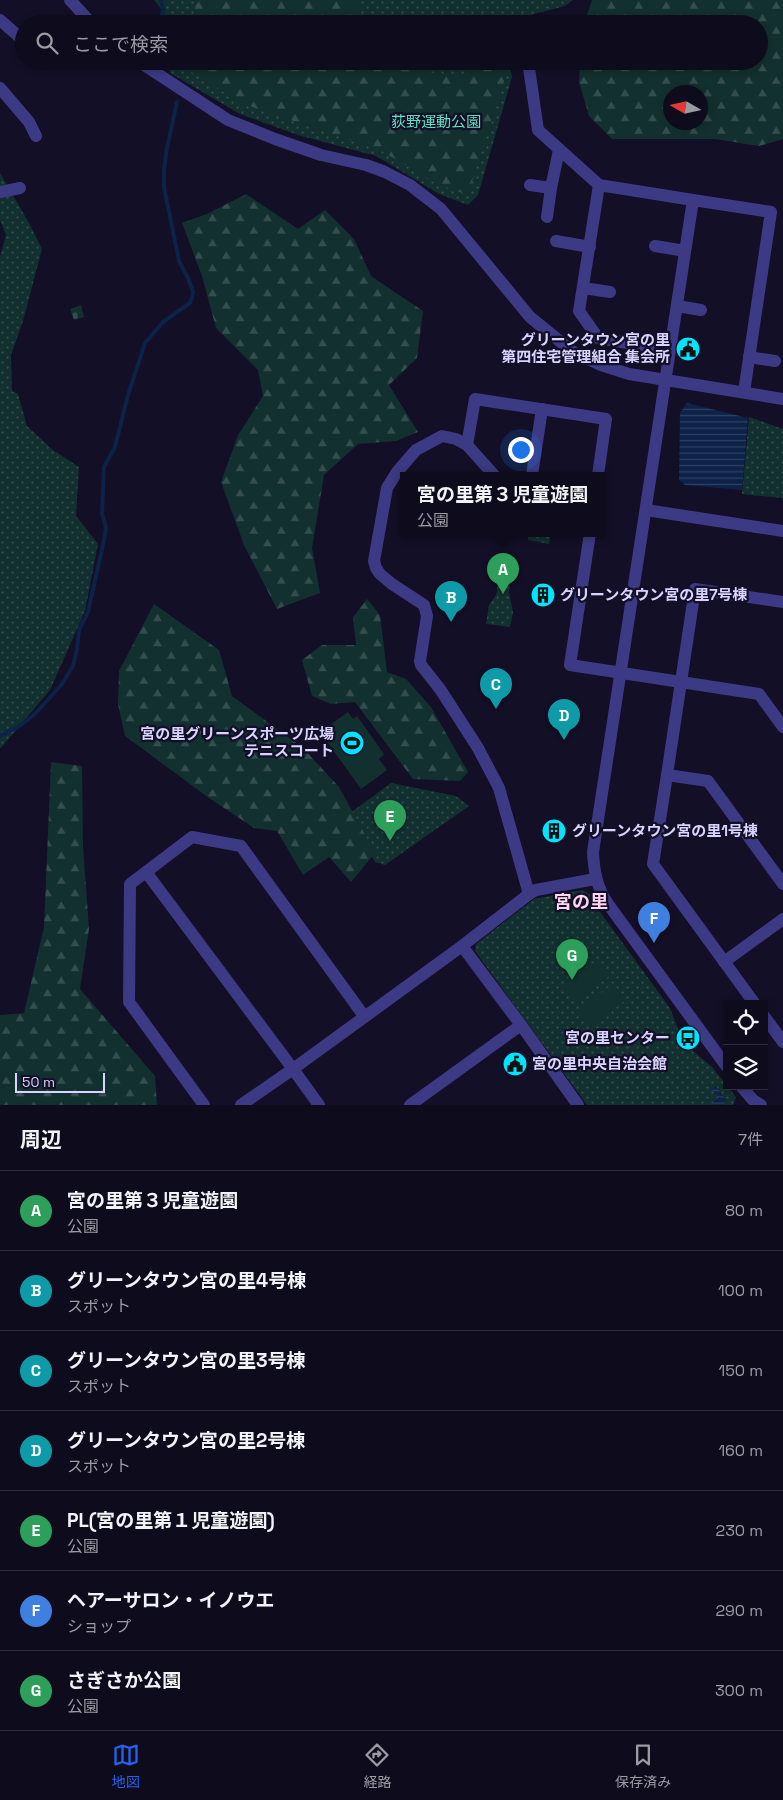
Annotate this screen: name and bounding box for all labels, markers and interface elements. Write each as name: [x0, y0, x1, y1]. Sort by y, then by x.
search box: [15, 15, 768, 70]
icon: search: [33, 29, 61, 57]
text: ここで検索: [73, 32, 168, 57]
north arrow: [663, 85, 708, 130]
park label: 荻野運動公園: [391, 112, 481, 131]
place label: グリーンタウン宮の里 第四住宅管理組合 集会所: [501, 330, 670, 366]
public building icon: グリーンタウン宮の里 第四住宅管理組合 集会所: [675, 336, 701, 362]
your location: [508, 437, 534, 463]
popup: [400, 472, 605, 537]
text: 宮の里第３児童遊園: [417, 482, 588, 507]
text: 公園: [417, 510, 449, 531]
pin: A: [487, 553, 519, 594]
pin: B: [435, 581, 467, 622]
building icon: グリーンタウン宮の里7号棟: [530, 582, 556, 608]
place label: グリーンタウン宮の里7号棟: [560, 585, 748, 604]
pin: C: [480, 668, 512, 709]
pin: D: [548, 699, 580, 740]
place label: 宮の里グリーンスポーツ広場 テニスコート: [140, 724, 334, 760]
sports icon: 宮の里グリーンスポーツ広場 テニスコート: [339, 730, 365, 756]
pin: E: [374, 800, 406, 841]
building icon: グリーンタウン宮の里1号棟: [541, 818, 567, 844]
place label: グリーンタウン宮の里1号棟: [572, 821, 758, 840]
district label: 宮の里: [554, 890, 608, 913]
pin: F: [638, 902, 670, 943]
pin: G: [556, 939, 588, 980]
map controls: [723, 1000, 768, 1090]
button: locate: [723, 1000, 768, 1045]
bus stop icon: 宮の里センター: [675, 1025, 701, 1051]
place label: 宮の里センター: [565, 1028, 670, 1047]
button: layers: [723, 1045, 768, 1090]
public building icon: 宮の里中央自治会館: [502, 1051, 528, 1077]
place label: 宮の里中央自治会館: [532, 1054, 667, 1073]
scale bar: [15, 1070, 105, 1093]
text: 50 m: [22, 1073, 55, 1091]
text: 周辺: [20, 1126, 62, 1153]
text: 7件: [738, 1129, 763, 1150]
text: 宮の里第３児童遊園: [67, 1188, 238, 1213]
text: A: [31, 1200, 41, 1221]
text: 80 m: [725, 1200, 763, 1221]
text: 公園: [67, 1216, 99, 1237]
text: グリーンタウン宮の里4号棟: [67, 1268, 306, 1293]
text: B: [31, 1280, 41, 1301]
text: 100 m: [718, 1280, 763, 1301]
text: スポット: [67, 1296, 131, 1317]
text: グリーンタウン宮の里3号棟: [67, 1348, 306, 1373]
text: C: [31, 1360, 41, 1381]
text: 150 m: [719, 1360, 763, 1381]
text: スポット: [67, 1376, 131, 1397]
text: グリーンタウン宮の里2号棟: [67, 1428, 305, 1453]
text: D: [31, 1440, 41, 1461]
text: 160 m: [718, 1440, 763, 1461]
text: スポット: [67, 1456, 131, 1477]
text: PL(宮の里第１児童遊園): [67, 1508, 275, 1533]
text: E: [32, 1520, 40, 1541]
text: 230 m: [716, 1520, 763, 1541]
text: 公園: [67, 1536, 99, 1557]
text: ヘアーサロン・イノウエ: [67, 1588, 274, 1613]
text: F: [32, 1600, 40, 1621]
text: 290 m: [715, 1600, 763, 1621]
text: ショップ: [67, 1616, 131, 1637]
text: さぎさか公園: [67, 1668, 181, 1693]
text: G: [31, 1680, 41, 1701]
text: 300 m: [715, 1680, 763, 1701]
text: 公園: [67, 1696, 99, 1717]
tab: 地図: [112, 1741, 140, 1791]
tab: 経路: [363, 1741, 391, 1791]
tab: 保存済み: [615, 1741, 671, 1791]

